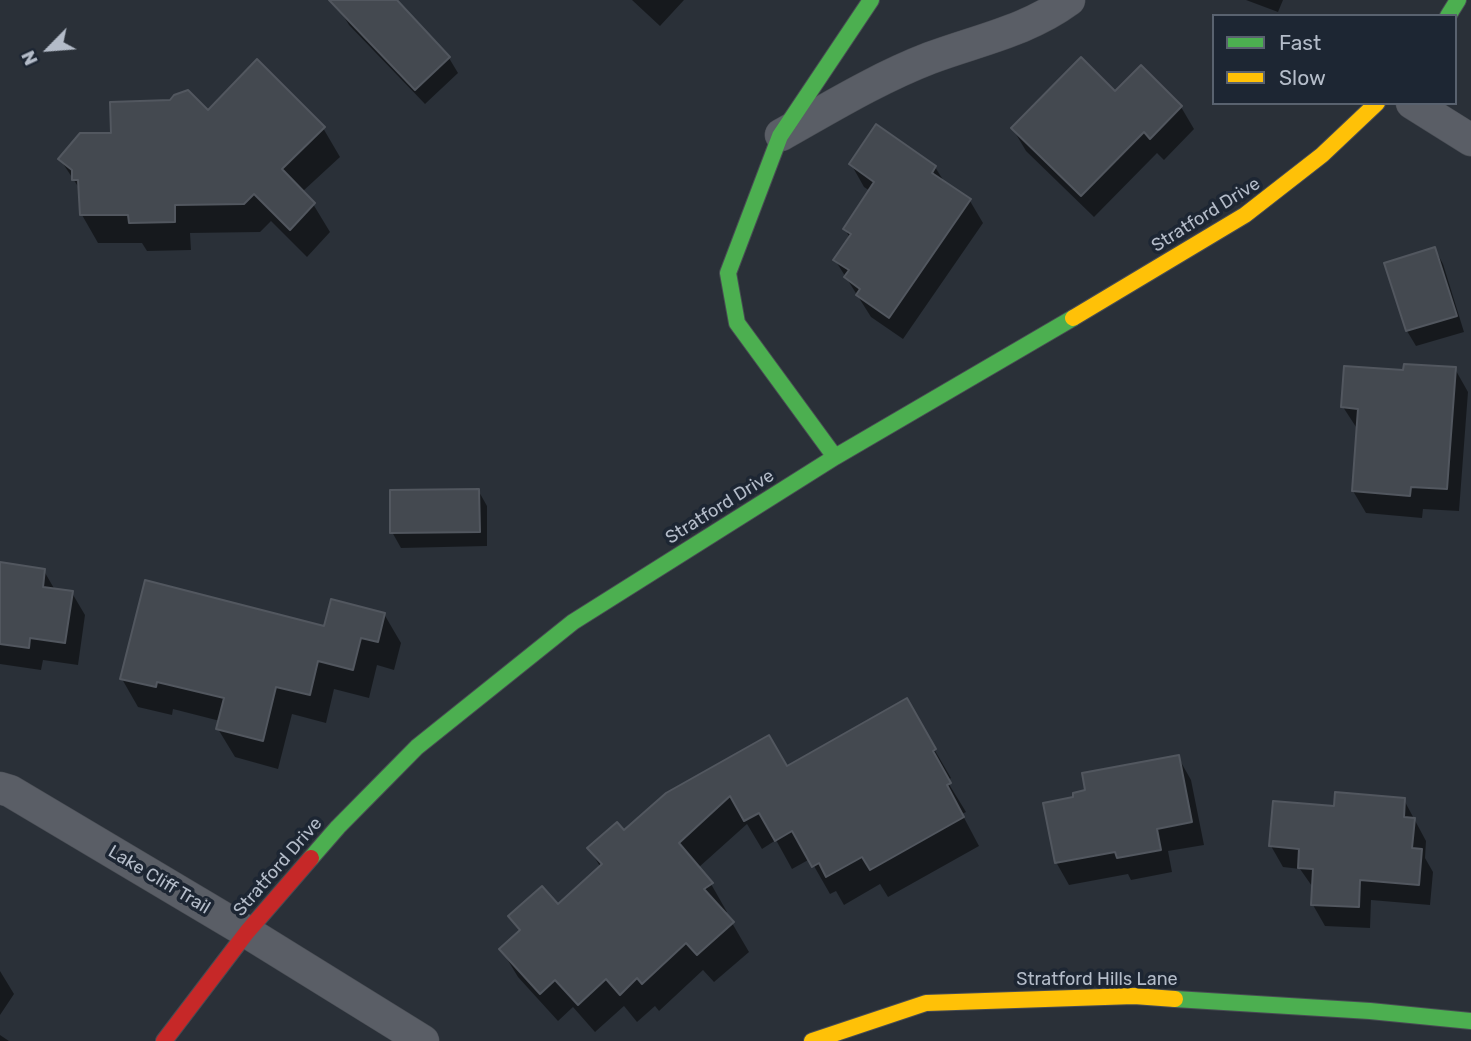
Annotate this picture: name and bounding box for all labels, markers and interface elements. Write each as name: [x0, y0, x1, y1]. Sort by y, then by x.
north arrow: [14, 14, 84, 84]
legend: [1212, 14, 1457, 105]
text: Fast: [1279, 30, 1321, 55]
text: N: [16, 47, 43, 69]
text: Slow: [1279, 65, 1326, 90]
street label: Stratford Drive: [1148, 173, 1264, 257]
street label: Stratford Drive: [662, 465, 778, 549]
street label: Stratford Drive: [229, 813, 327, 921]
street label: Lake Cliff Trail: [104, 841, 214, 919]
street label: Stratford Hills Lane: [1016, 969, 1178, 991]

